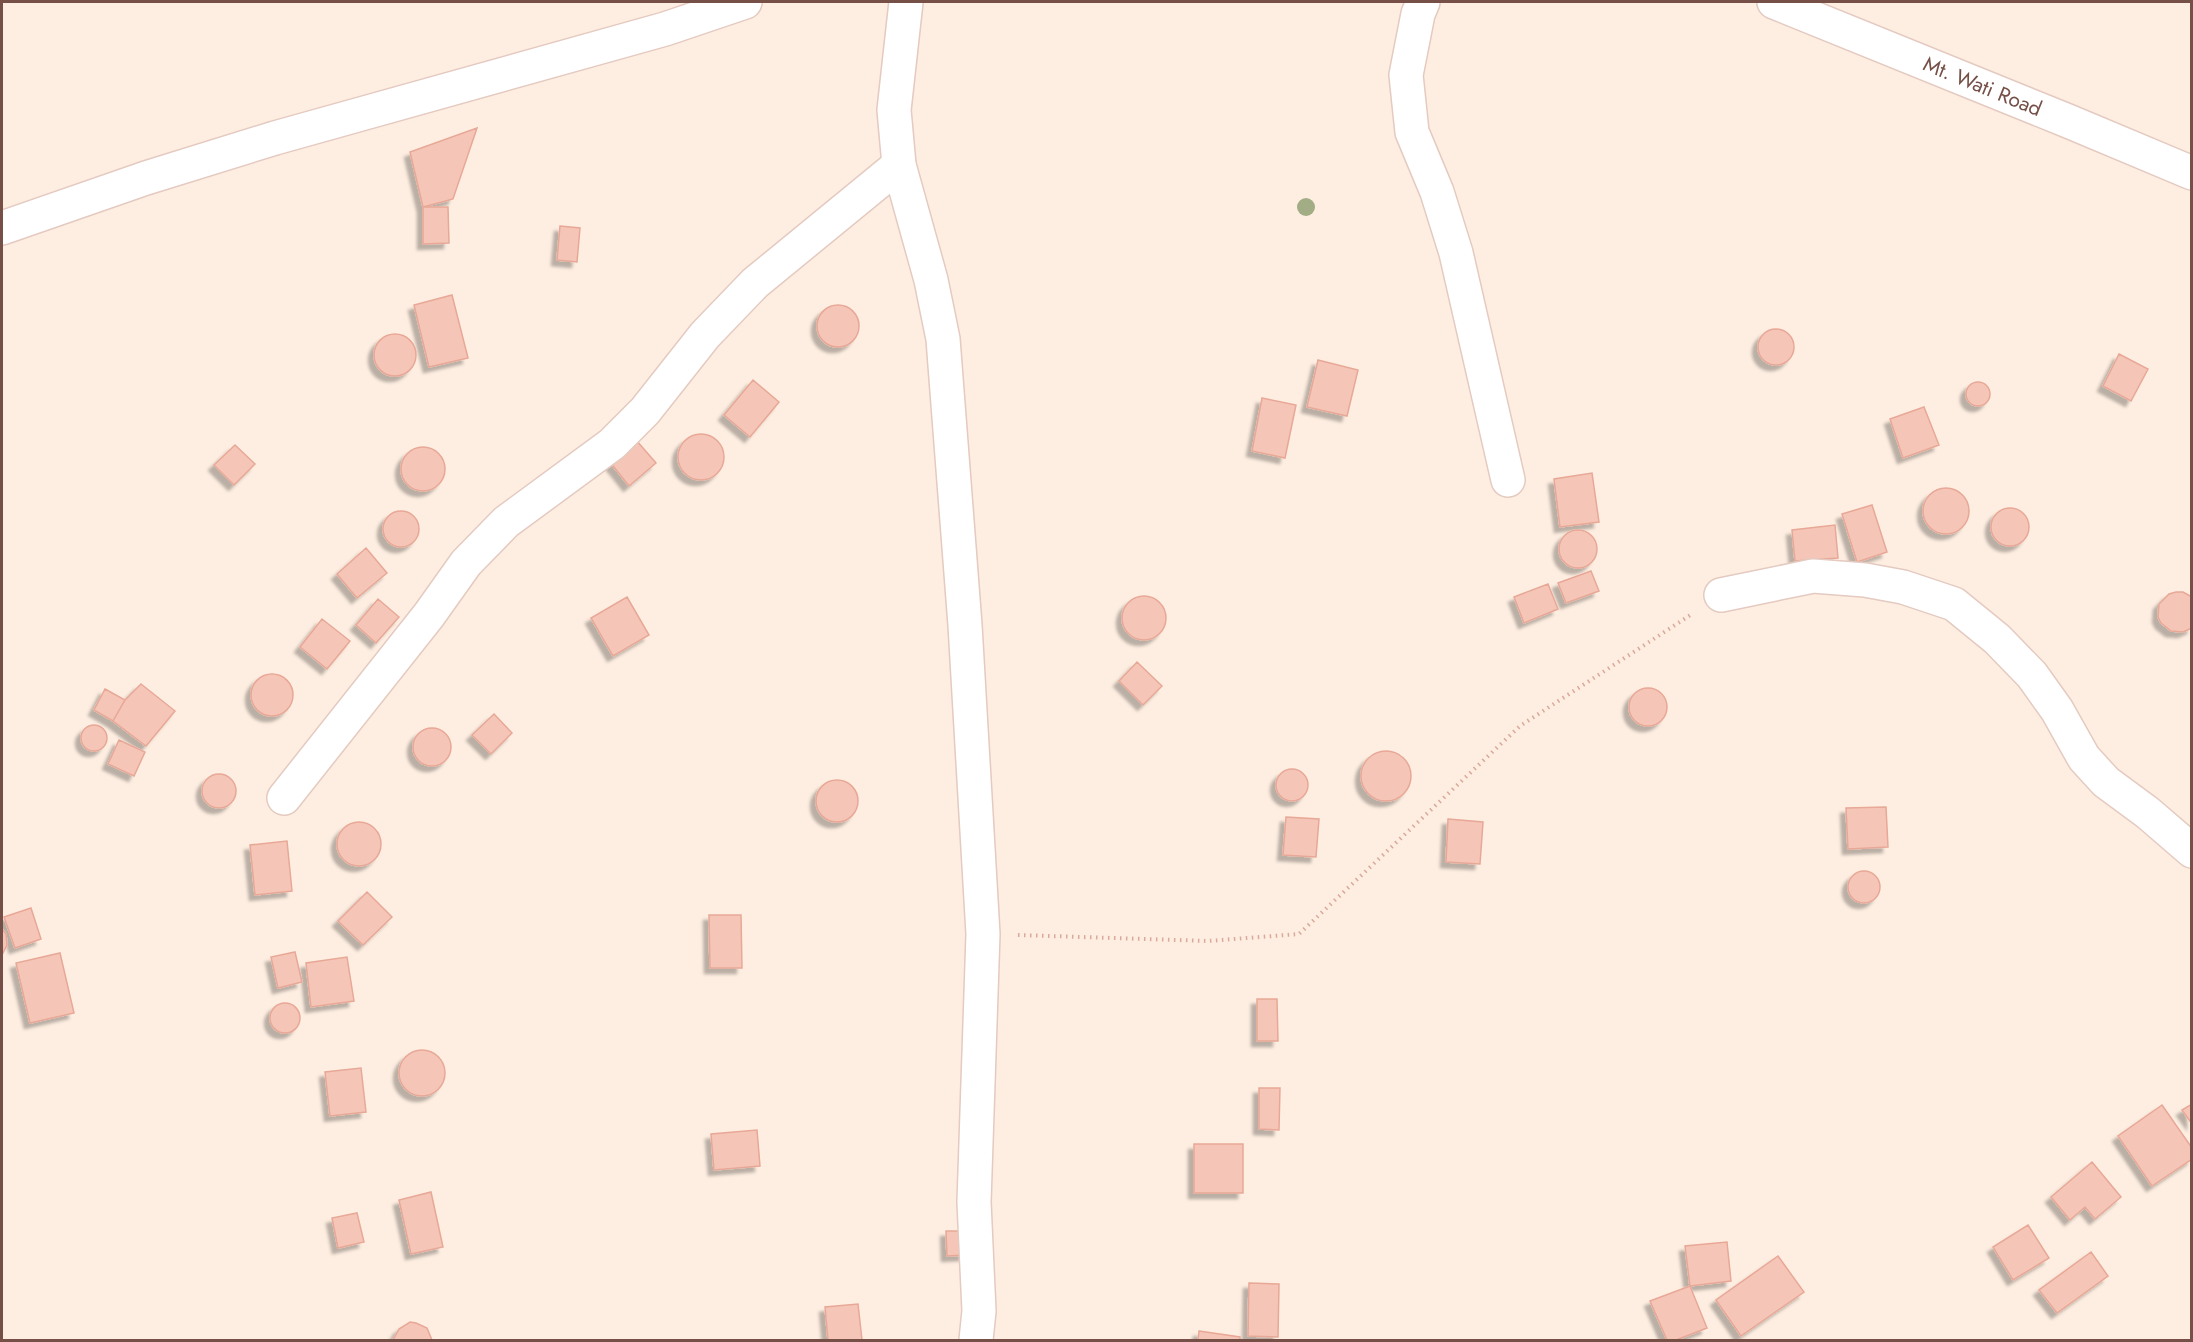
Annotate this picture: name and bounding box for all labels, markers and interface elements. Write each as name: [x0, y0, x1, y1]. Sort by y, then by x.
street label: Mt. Wati Road: [1919, 49, 2046, 124]

